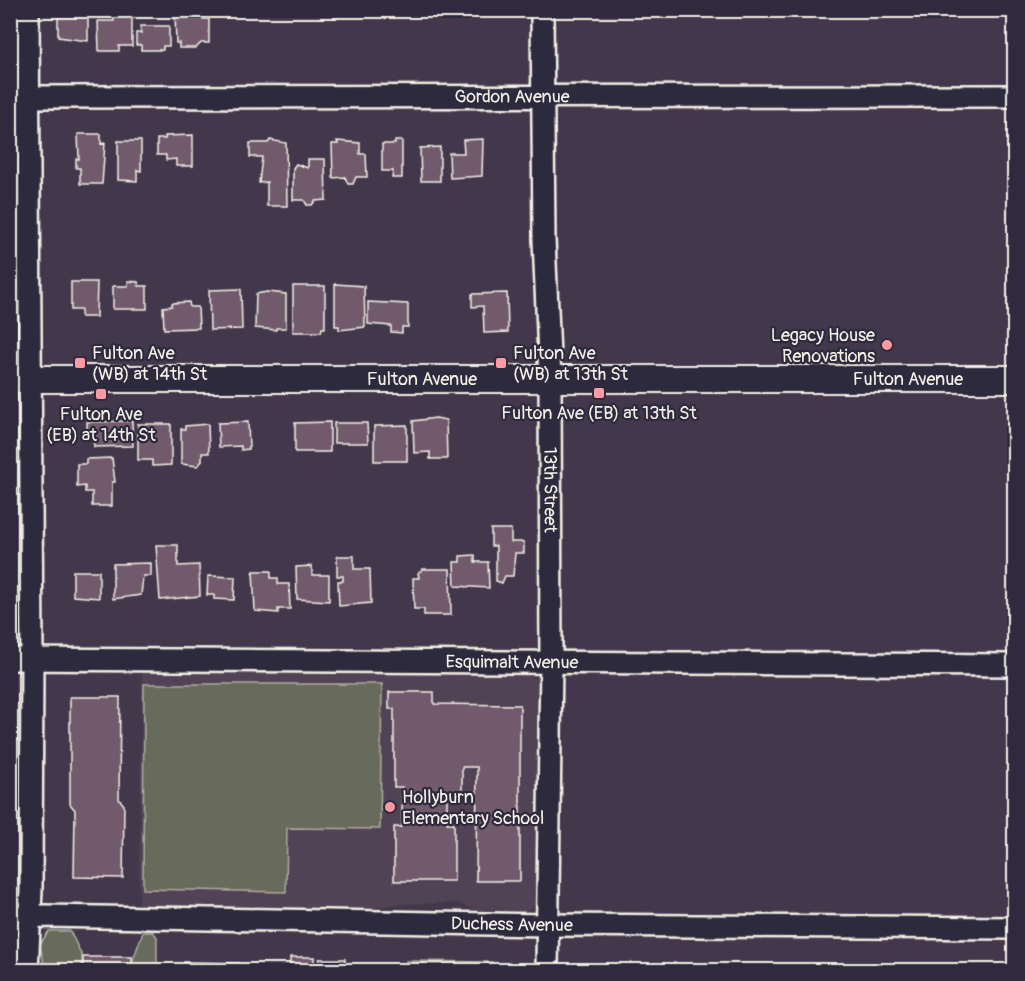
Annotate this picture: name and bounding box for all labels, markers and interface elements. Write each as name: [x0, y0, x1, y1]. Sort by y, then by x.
street label: Gordon Avenue: [454, 85, 570, 109]
place label: Legacy House Renovations: [771, 324, 875, 368]
marker: Legacy House Renovations: [880, 338, 894, 352]
place label: Fulton Ave (WB) at 14th St: [92, 342, 208, 386]
place label: Fulton Ave (WB) at 13th St: [513, 342, 629, 386]
marker: Fulton Ave (WB) at 14th St: [73, 356, 87, 370]
marker: Fulton Ave (WB) at 13th St: [494, 356, 508, 370]
street label: Fulton Avenue: [367, 368, 477, 391]
street label: Fulton Avenue: [853, 368, 963, 391]
marker: Fulton Ave (EB) at 13th St: [592, 386, 606, 400]
marker: Fulton Ave (EB) at 14th St: [94, 387, 108, 401]
place label: Fulton Ave (EB) at 13th St: [501, 402, 697, 425]
place label: Fulton Ave (EB) at 14th St: [46, 403, 156, 447]
street label: 13th Street: [538, 447, 562, 533]
street label: Esquimalt Avenue: [445, 651, 579, 674]
place label: Hollyburn Elementary School: [402, 786, 544, 830]
marker: Hollyburn Elementary School: [383, 800, 397, 814]
street label: Duchess Avenue: [451, 912, 573, 937]

